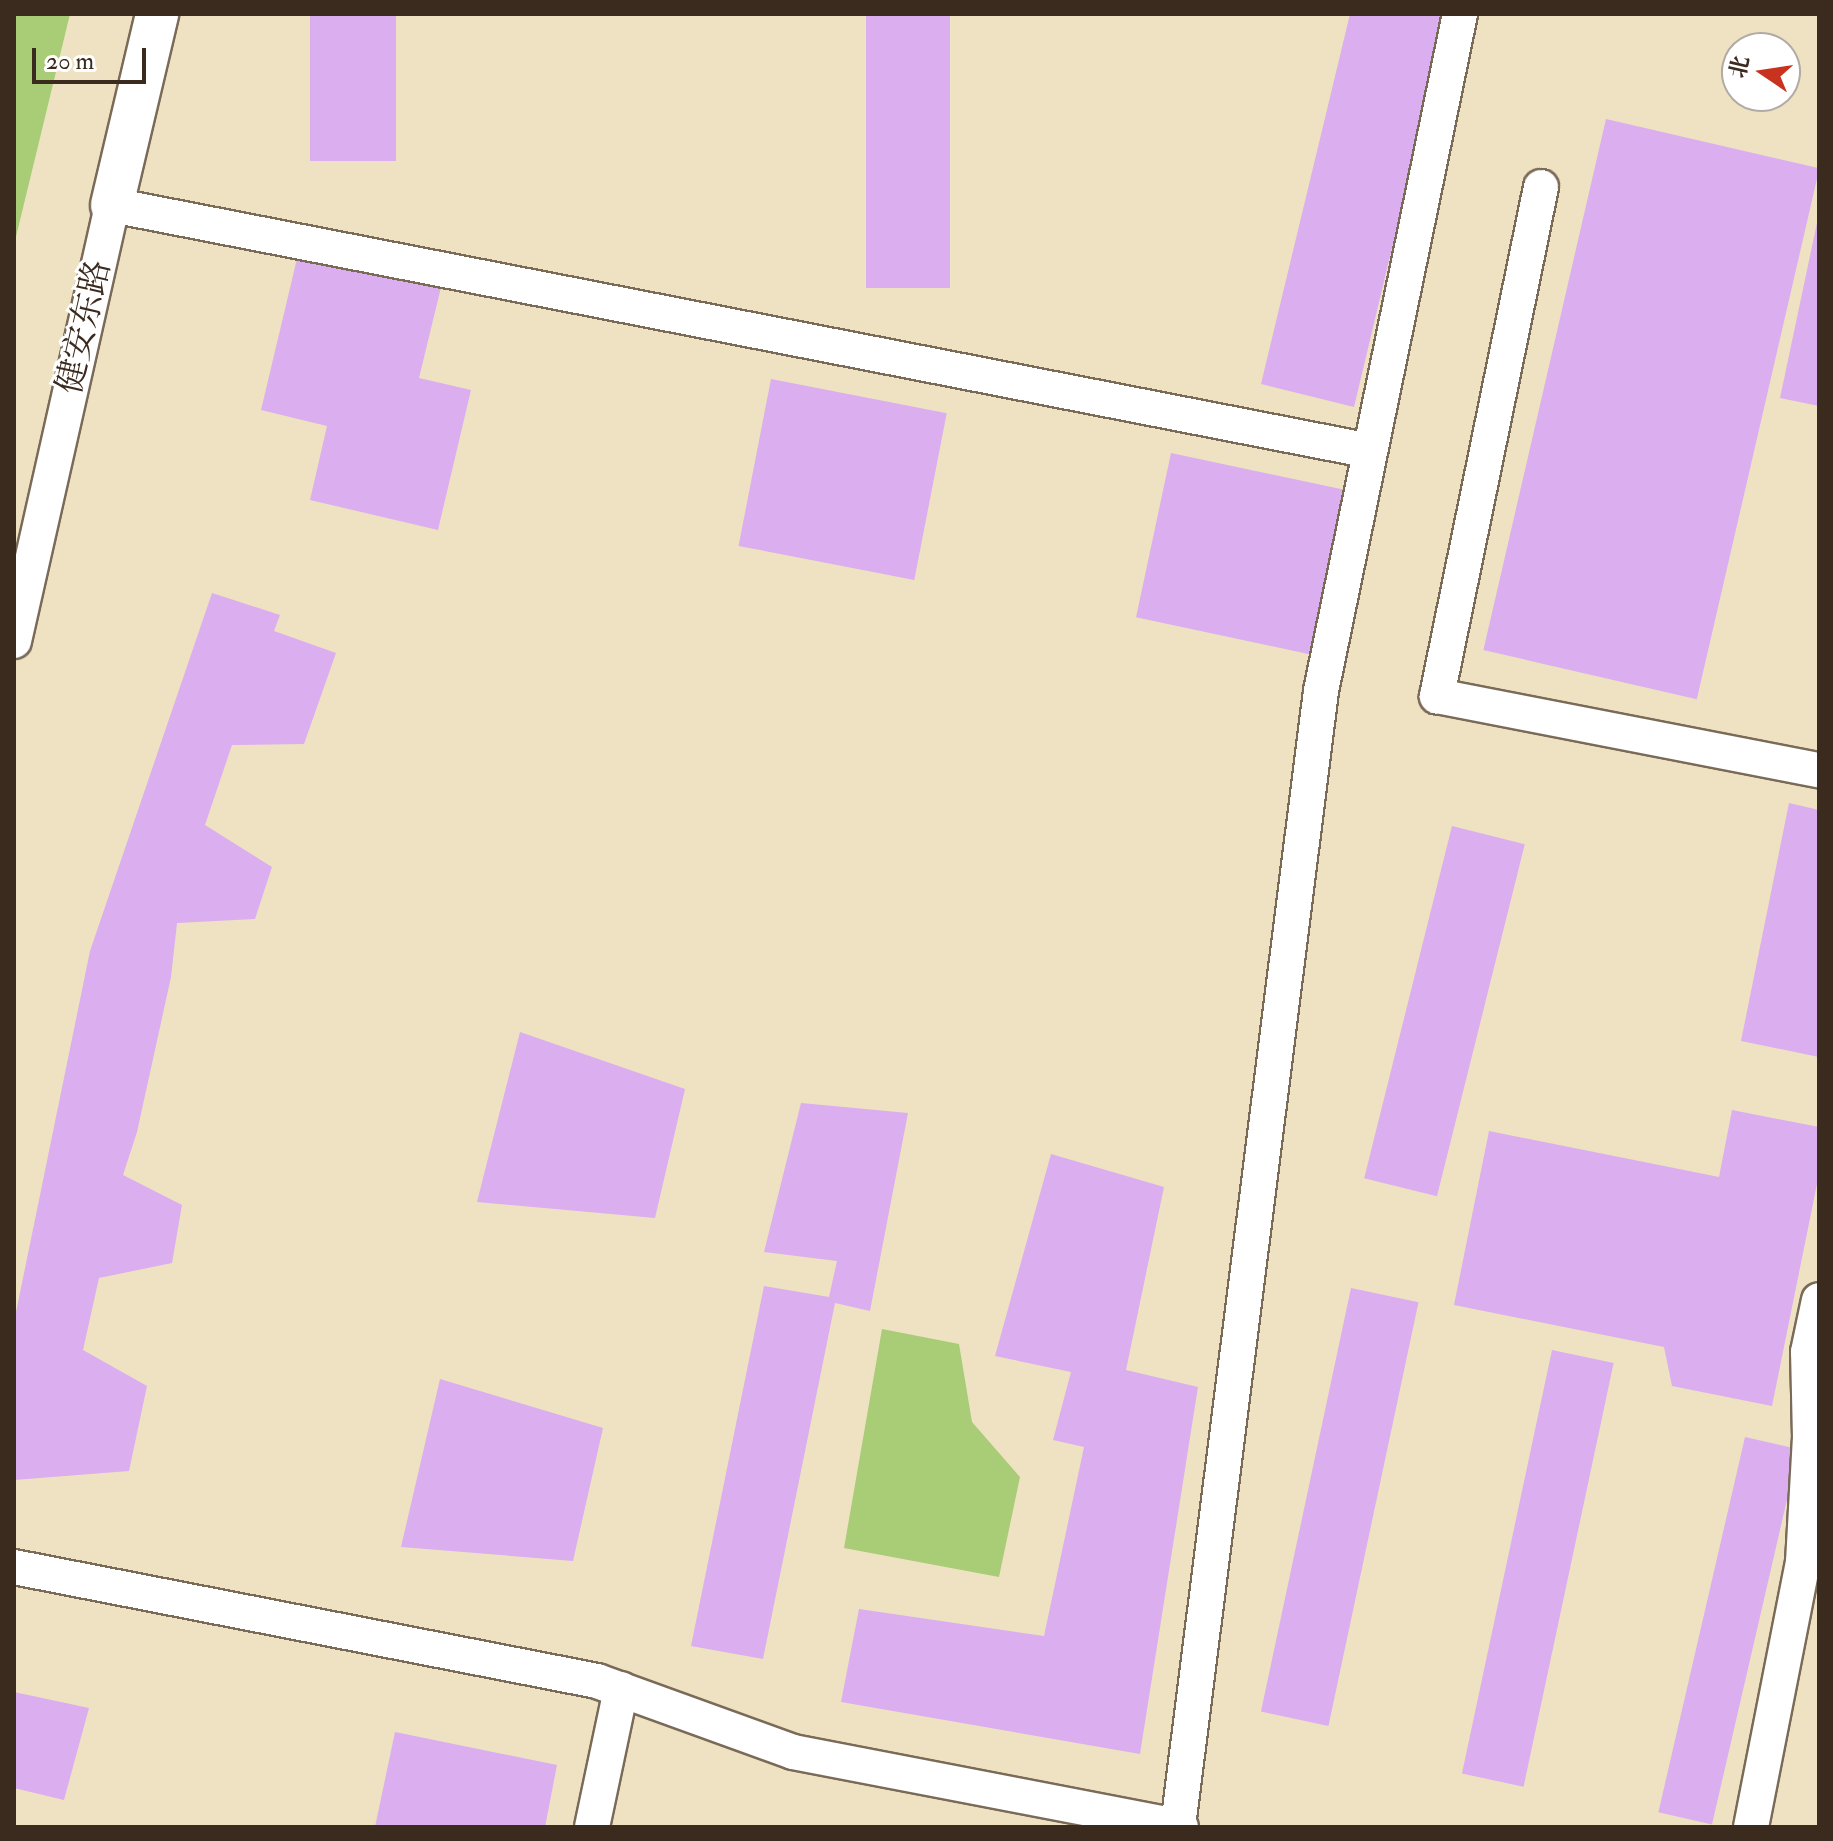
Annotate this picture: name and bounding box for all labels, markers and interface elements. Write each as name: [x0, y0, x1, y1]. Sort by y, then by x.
scale bar: [36, 32, 150, 82]
north arrow: [1721, 32, 1801, 112]
text: 20 m: [46, 46, 94, 77]
text: 北: [1723, 53, 1756, 81]
street label: 健安东路: [49, 256, 119, 398]

